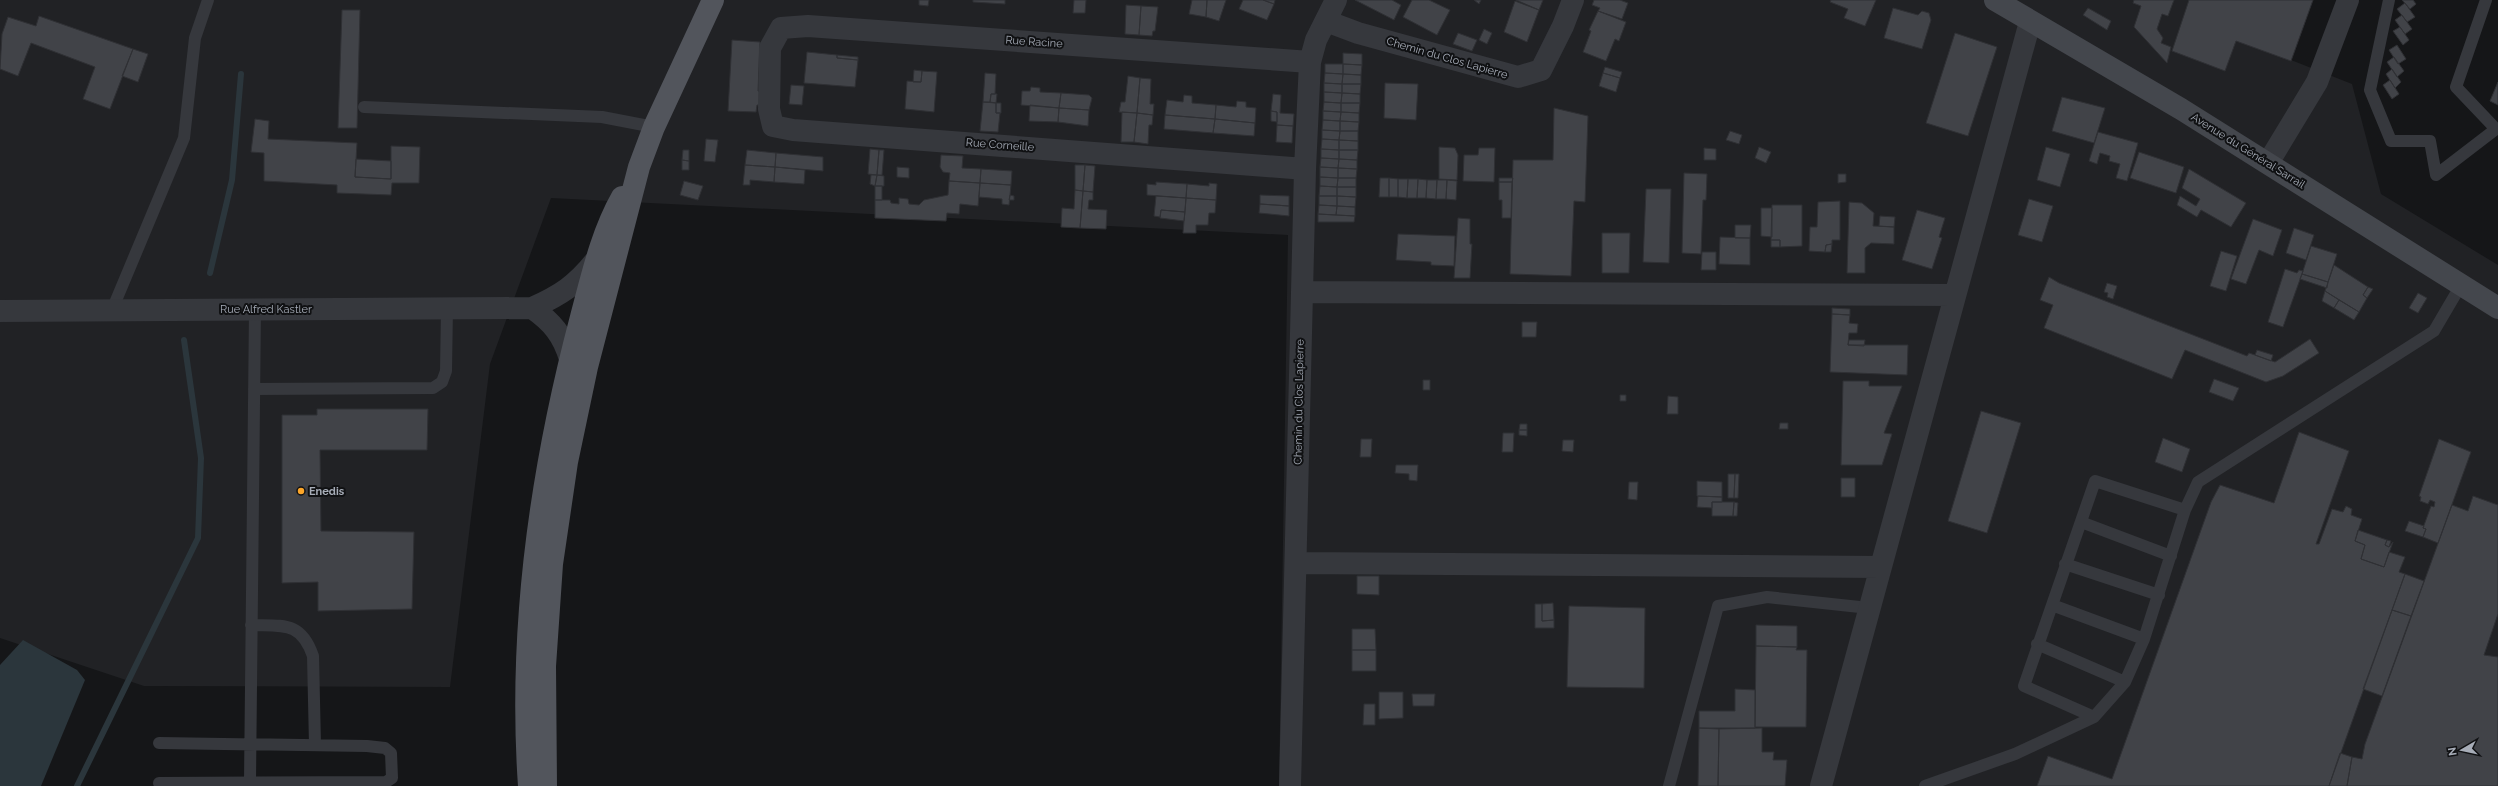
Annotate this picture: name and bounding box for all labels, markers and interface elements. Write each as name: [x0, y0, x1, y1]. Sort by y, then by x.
street label: Rue Racine: [1005, 34, 1064, 51]
street label: Chemin du Clos Lapierre: [1385, 34, 1510, 82]
street label: Avenue du Général Sarrail: [2189, 111, 2307, 191]
street label: Rue Corneille: [965, 136, 1035, 154]
street label: Rue Alfred Kastler: [220, 303, 312, 316]
street label: Chemin du Clos Lapierre: [1291, 339, 1307, 465]
place label: Enedis: [309, 485, 345, 498]
marker: Enedis: [296, 486, 306, 496]
north arrow: [2442, 730, 2482, 770]
text: N: [2446, 746, 2460, 757]

